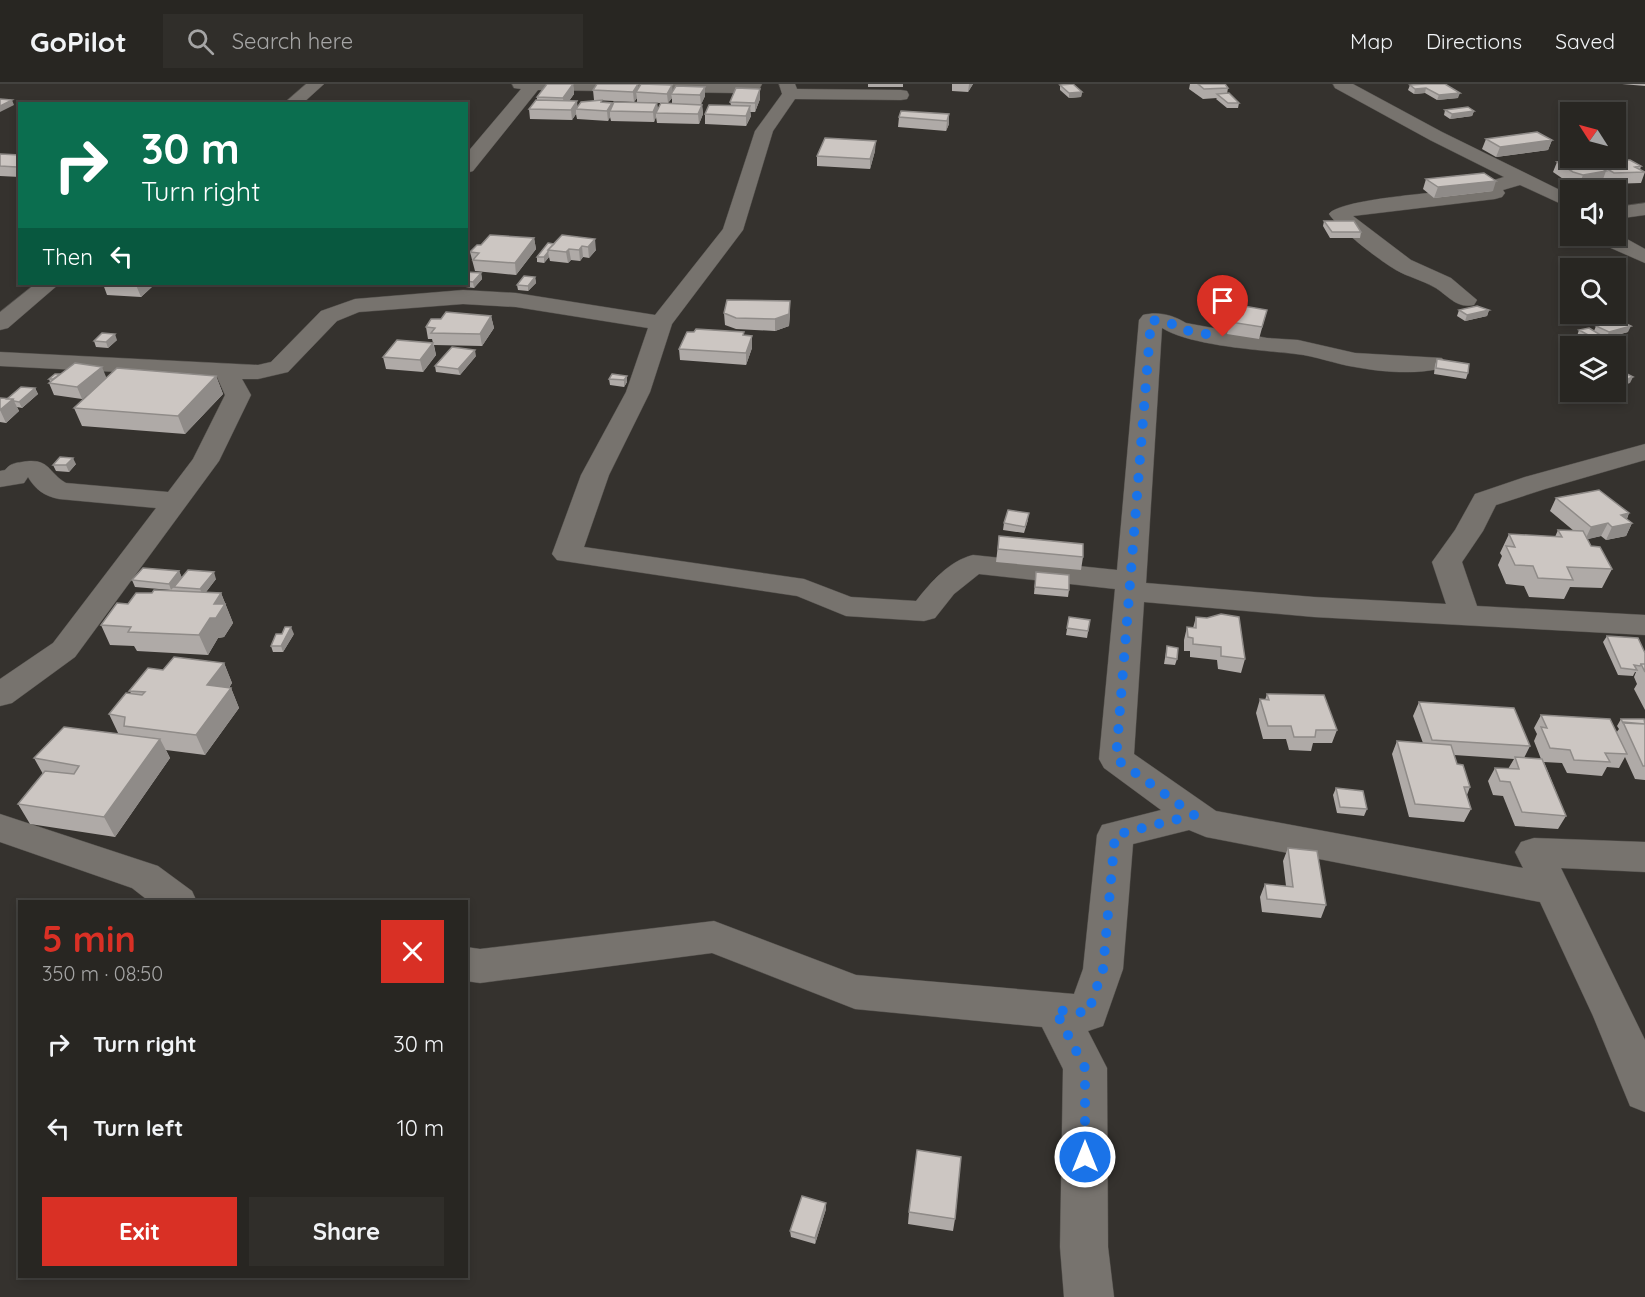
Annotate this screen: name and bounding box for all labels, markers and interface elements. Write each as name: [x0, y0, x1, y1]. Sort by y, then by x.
search box: [163, 14, 583, 68]
text: GoPilot: [30, 24, 127, 59]
icon: search: [184, 25, 217, 58]
text: Search here: [232, 27, 353, 55]
text: Map: [1350, 28, 1393, 54]
text: Directions: [1426, 28, 1522, 54]
text: Saved: [1555, 28, 1615, 54]
north arrow: [1560, 102, 1626, 168]
map controls: [1560, 102, 1626, 402]
text: 30 m: [141, 122, 240, 175]
icon: right: [42, 126, 120, 204]
text: Turn right: [141, 174, 260, 208]
button: sound: [1560, 180, 1626, 246]
icon: left: [105, 240, 138, 273]
text: Then: [42, 243, 93, 271]
button: search: [1560, 258, 1626, 324]
pin: [1197, 275, 1248, 337]
icon: arrive: [1206, 284, 1239, 317]
button: layers: [1560, 336, 1626, 402]
text: 5 min: [42, 916, 136, 961]
button: close: [381, 920, 444, 983]
text: 350 m · 08:50: [42, 961, 163, 986]
icon: right: [42, 1028, 75, 1061]
text: Turn right: [93, 1030, 197, 1058]
text: 30 m: [393, 1030, 444, 1058]
icon: left: [42, 1112, 75, 1145]
text: Turn left: [93, 1114, 183, 1142]
text: 10 m: [397, 1114, 444, 1142]
position arrow: [1053, 1125, 1117, 1189]
button: Exit: [42, 1197, 237, 1266]
button: Share: [249, 1197, 444, 1266]

